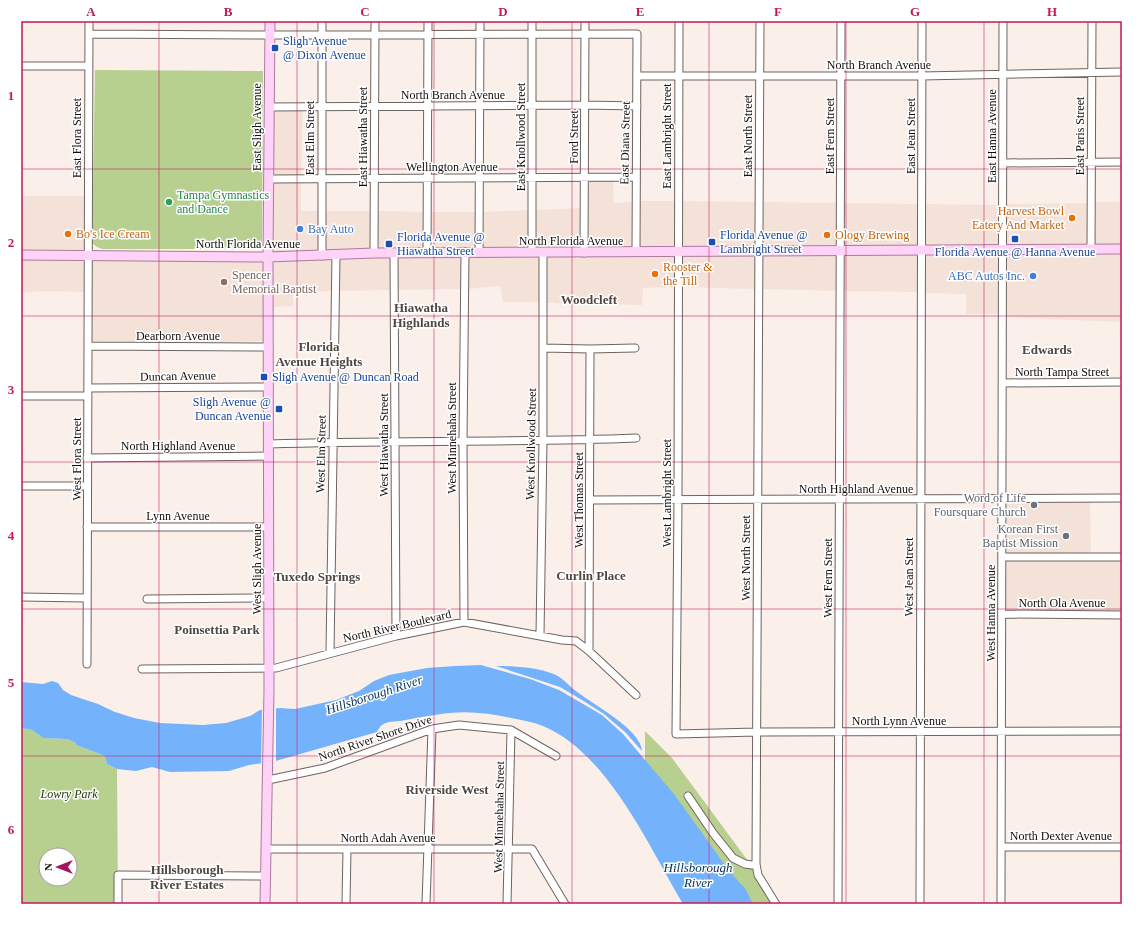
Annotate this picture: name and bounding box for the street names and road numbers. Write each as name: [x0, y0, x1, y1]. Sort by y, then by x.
street label: North Branch Avenue: [827, 58, 931, 72]
street label: East Knollwood Street: [514, 82, 528, 191]
street label: East Sligh Avenue: [250, 83, 264, 171]
street label: East Lambright Street: [660, 83, 674, 189]
street label: East Hiawatha Street: [356, 86, 370, 187]
street label: North Branch Avenue: [401, 88, 505, 102]
street label: East Hanna Avenue: [985, 89, 999, 183]
street label: East North Street: [741, 94, 755, 177]
street label: East Paris Street: [1073, 96, 1087, 175]
street label: East Flora Street: [70, 97, 84, 178]
street label: East Fern Street: [823, 97, 837, 174]
street label: East Jean Street: [904, 97, 918, 174]
street label: East Elm Street: [303, 100, 317, 175]
street label: East Diana Street: [617, 101, 633, 185]
street label: Ford Street: [567, 110, 581, 164]
street label: Wellington Avenue: [406, 160, 498, 174]
street label: North Florida Avenue: [519, 234, 623, 248]
street label: North Florida Avenue: [196, 237, 300, 251]
street label: Dearborn Avenue: [136, 329, 220, 343]
street label: North Tampa Street: [1015, 365, 1110, 379]
street label: Duncan Avenue: [140, 368, 216, 384]
street label: West Minnehaha Street: [445, 382, 459, 494]
street label: West Knollwood Street: [523, 387, 539, 500]
street label: West Hiawatha Street: [377, 393, 391, 497]
street label: West Elm Street: [313, 414, 329, 493]
street label: West Flora Street: [70, 417, 84, 501]
street label: West Lambright Street: [660, 438, 674, 547]
street label: North Highland Avenue: [121, 439, 235, 453]
street label: West Thomas Street: [572, 451, 586, 548]
street label: North Highland Avenue: [799, 482, 913, 496]
street label: Lynn Avenue: [146, 509, 210, 523]
street label: West North Street: [739, 514, 753, 601]
street label: West Sligh Avenue: [250, 524, 264, 614]
street label: West Fern Street: [821, 537, 835, 618]
street label: West Jean Street: [902, 537, 916, 617]
street label: West Hanna Avenue: [984, 565, 998, 661]
street label: North Ola Avenue: [1018, 596, 1106, 610]
street label: North River Boulevard: [342, 607, 452, 645]
street label: North River Shore Drive: [316, 712, 434, 764]
street label: North Lynn Avenue: [852, 714, 946, 728]
street label: West Minnehaha Street: [491, 760, 507, 873]
street label: North Dexter Avenue: [1010, 829, 1112, 843]
street label: North Adah Avenue: [340, 831, 436, 845]

